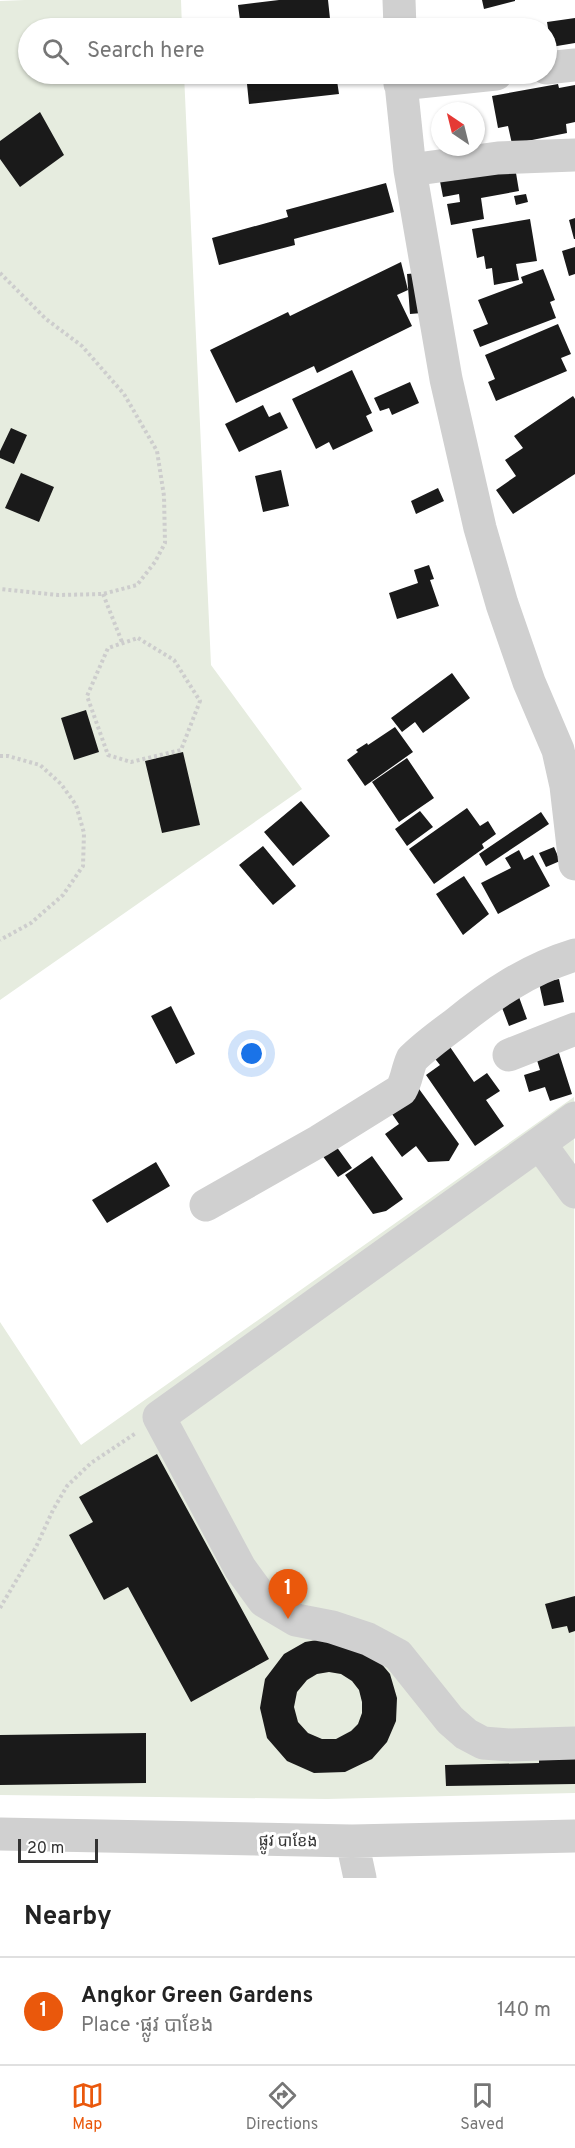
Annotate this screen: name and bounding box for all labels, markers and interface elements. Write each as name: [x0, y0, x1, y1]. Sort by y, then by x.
search box: [18, 18, 557, 84]
icon: search: [39, 35, 72, 68]
text: Search here: [87, 38, 205, 65]
north arrow: [431, 102, 485, 156]
your location: [237, 1039, 266, 1068]
pin: 1: [268, 1570, 308, 1619]
street label: ផ្លូវ បាខែង: [258, 1830, 318, 1855]
scale bar: [18, 1836, 98, 1864]
text: 20 m: [27, 1839, 64, 1859]
text: Nearby: [24, 1901, 112, 1934]
text: Angkor Green Gardens: [81, 1983, 313, 2010]
text: 1: [40, 1998, 48, 2024]
text: 140 m: [497, 1998, 551, 2024]
text: Place · ផ្លូវ បាខែង: [81, 2013, 214, 2039]
tab: Map: [71, 2079, 104, 2135]
tab: Directions: [246, 2079, 318, 2135]
tab: Saved: [460, 2079, 504, 2135]

